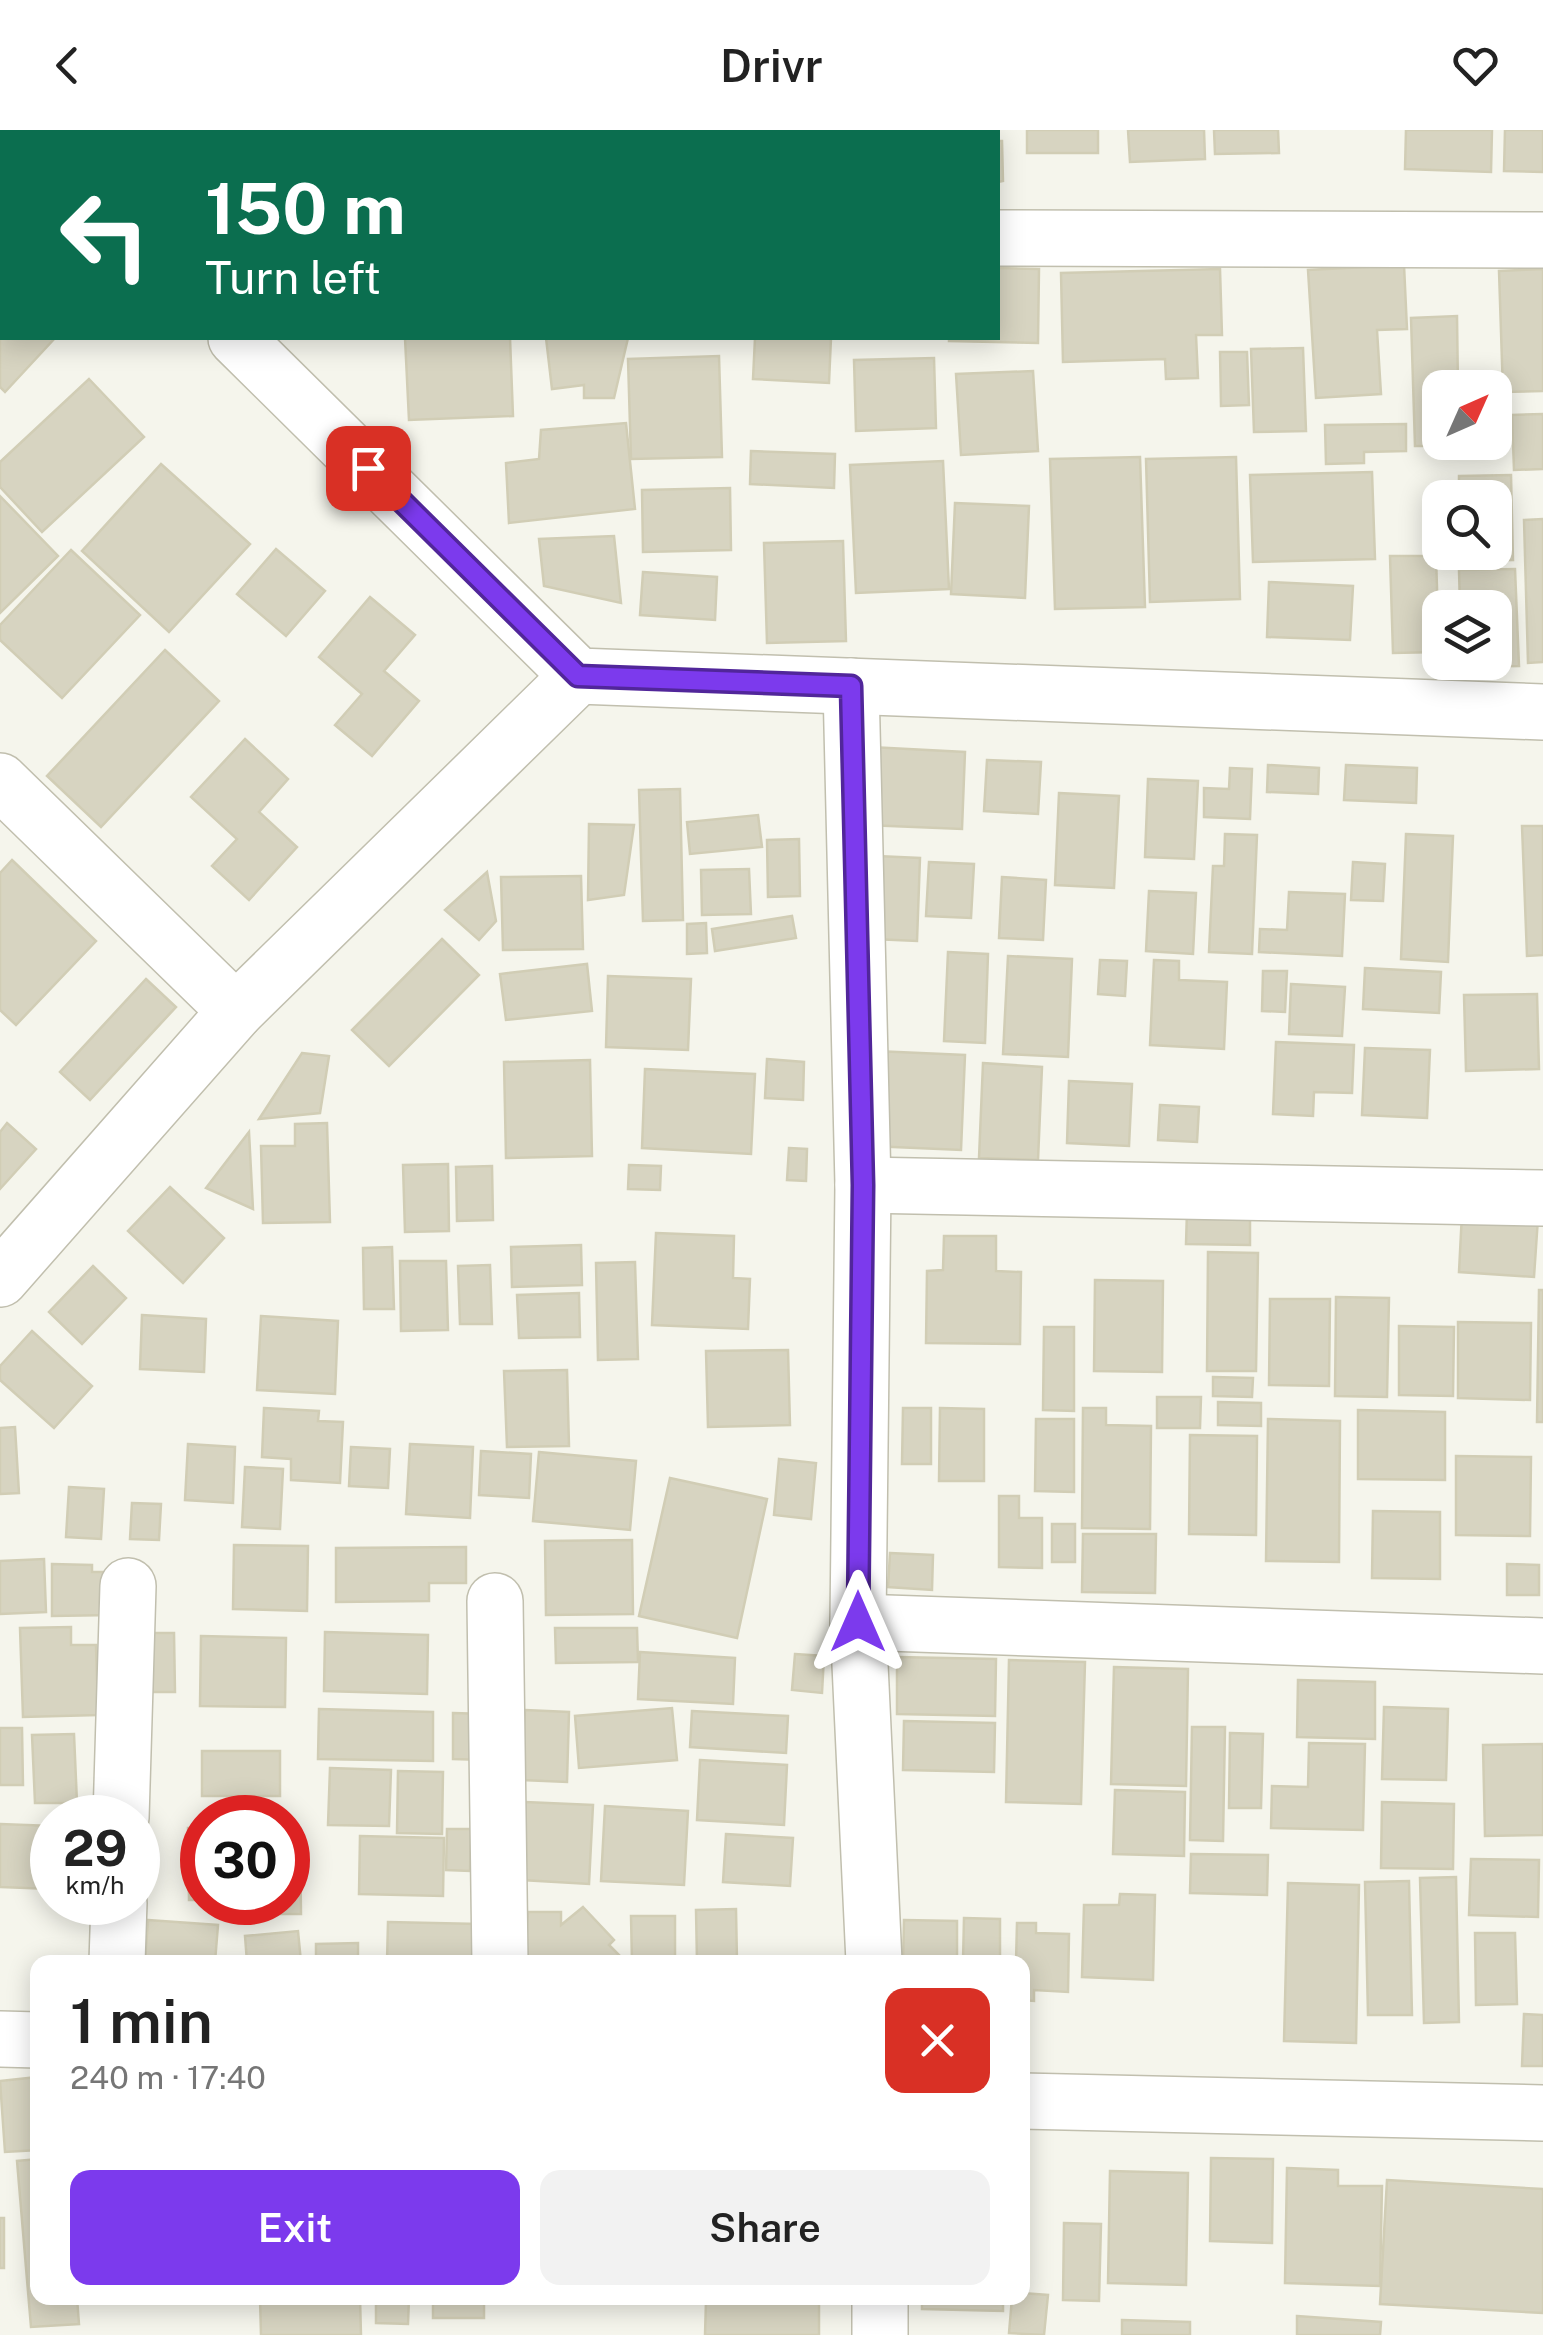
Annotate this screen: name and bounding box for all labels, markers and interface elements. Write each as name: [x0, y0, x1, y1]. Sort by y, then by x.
icon: back: [40, 38, 95, 93]
icon: heart: [1448, 38, 1503, 93]
text: Drivr: [720, 39, 823, 92]
text: 150 m: [205, 167, 406, 250]
icon: left: [40, 170, 170, 300]
text: Turn left: [205, 251, 381, 304]
north arrow: [1422, 370, 1512, 460]
map controls: [1422, 370, 1512, 680]
pin: [326, 426, 411, 511]
icon: arrive: [341, 441, 396, 496]
button: search: [1422, 480, 1512, 570]
button: layers: [1422, 590, 1512, 680]
position arrow: [806, 1570, 910, 1674]
speed limit sign: 30: [180, 1795, 310, 1925]
text: 29: [63, 1818, 127, 1877]
text: km/h: [66, 1870, 124, 1900]
text: 1 min: [70, 1986, 213, 2057]
button: close: [885, 1988, 990, 2093]
text: 240 m · 17:40: [70, 2059, 266, 2096]
button: Exit: [70, 2170, 520, 2285]
button: Share: [540, 2170, 990, 2285]

